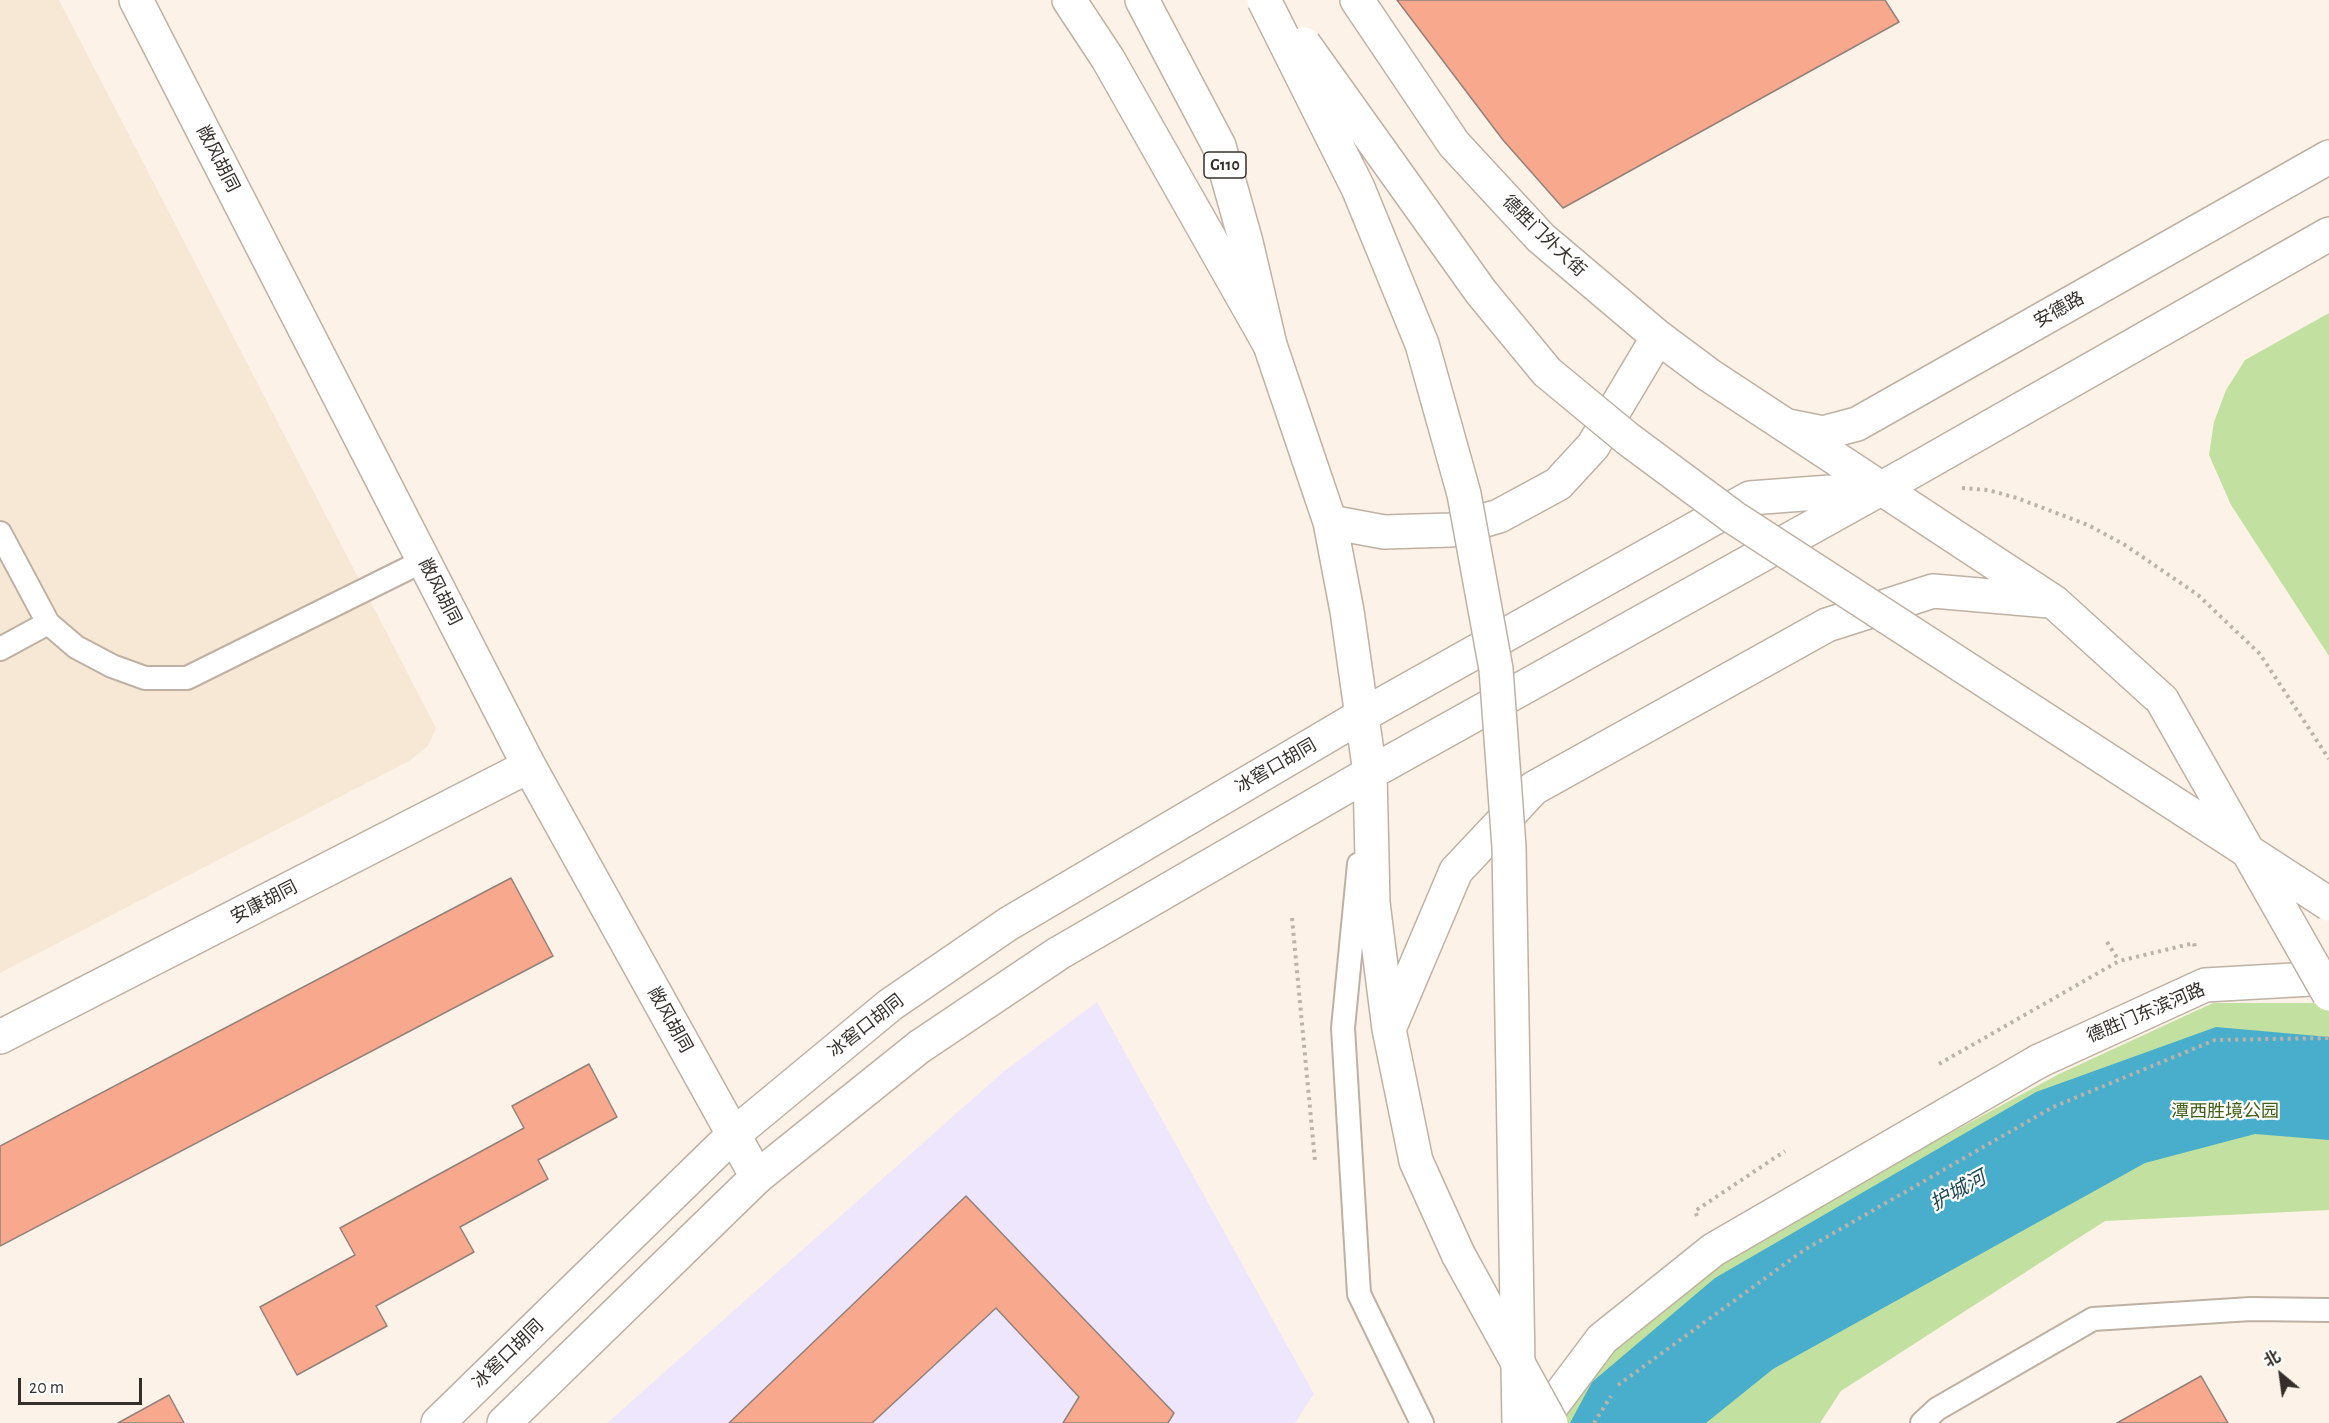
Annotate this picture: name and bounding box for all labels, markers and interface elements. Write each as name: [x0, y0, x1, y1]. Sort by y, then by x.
street label: 敞风胡同: [192, 122, 244, 196]
road number: G110: [1204, 152, 1246, 178]
street label: 德胜门外大街: [1498, 191, 1590, 281]
street label: 安德路: [2030, 287, 2088, 333]
street label: 敞风胡同: [414, 555, 466, 629]
street label: 冰窖口胡同: [1232, 734, 1320, 798]
street label: 安康胡同: [227, 876, 301, 928]
street label: 德胜门东滨河路: [2084, 978, 2208, 1048]
street label: 敞风胡同: [643, 983, 697, 1057]
street label: 冰窖口胡同: [824, 990, 908, 1062]
park label: 潭西胜境公园: [2171, 1101, 2279, 1123]
water label: 护城河: [1926, 1166, 1990, 1216]
street label: 冰窖口胡同: [468, 1315, 548, 1393]
north arrow: [2251, 1345, 2311, 1405]
text: 北: [2261, 1348, 2283, 1370]
scale bar: [21, 1366, 146, 1404]
text: 20 m: [29, 1379, 64, 1397]

